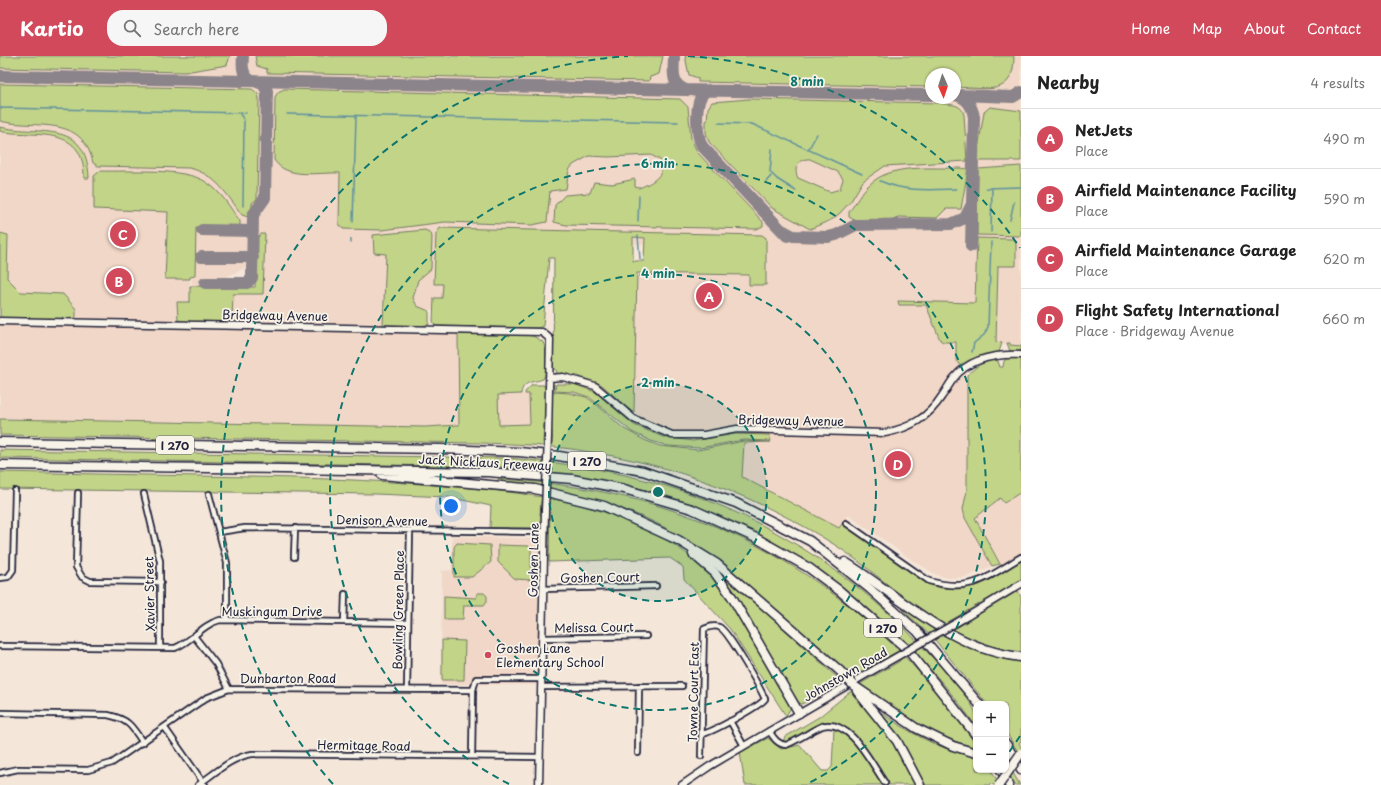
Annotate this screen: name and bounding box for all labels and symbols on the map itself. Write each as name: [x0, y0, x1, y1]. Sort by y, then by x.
north arrow: [925, 68, 961, 104]
text: 8 min: [790, 72, 824, 90]
text: 6 min: [641, 154, 675, 172]
pin: C: [110, 219, 136, 249]
text: 4 min: [641, 264, 675, 282]
pin: B: [106, 266, 132, 296]
pin: A: [696, 281, 722, 311]
street label: Bridgeway Avenue: [222, 305, 329, 325]
text: 2 min: [641, 373, 675, 391]
street label: Bridgeway Avenue: [738, 410, 845, 430]
road number: I 270: [156, 436, 194, 454]
pin: D: [885, 449, 911, 479]
street label: Jack Nicklaus Freeway: [418, 450, 552, 474]
road number: I 270: [568, 452, 606, 470]
centre of rings: [651, 485, 665, 499]
your location: [441, 496, 461, 516]
street label: Denison Avenue: [336, 510, 429, 530]
street label: Goshen Lane: [523, 522, 543, 598]
street label: Bowling Green Place: [388, 550, 408, 670]
street label: Xavier Street: [139, 556, 159, 632]
street label: Goshen Court: [560, 567, 640, 587]
street label: Muskingum Drive: [222, 602, 322, 620]
street label: Melissa Court: [554, 617, 634, 637]
road number: I 270: [864, 619, 902, 637]
place label: Goshen Lane Elementary School: [496, 639, 604, 671]
street label: Towne Court East: [683, 642, 703, 742]
street label: Johnstown Road: [799, 642, 891, 706]
marker: Goshen Lane Elementary School: [483, 650, 493, 660]
street label: Dunbarton Road: [240, 669, 336, 687]
street label: Hermitage Road: [317, 735, 411, 755]

